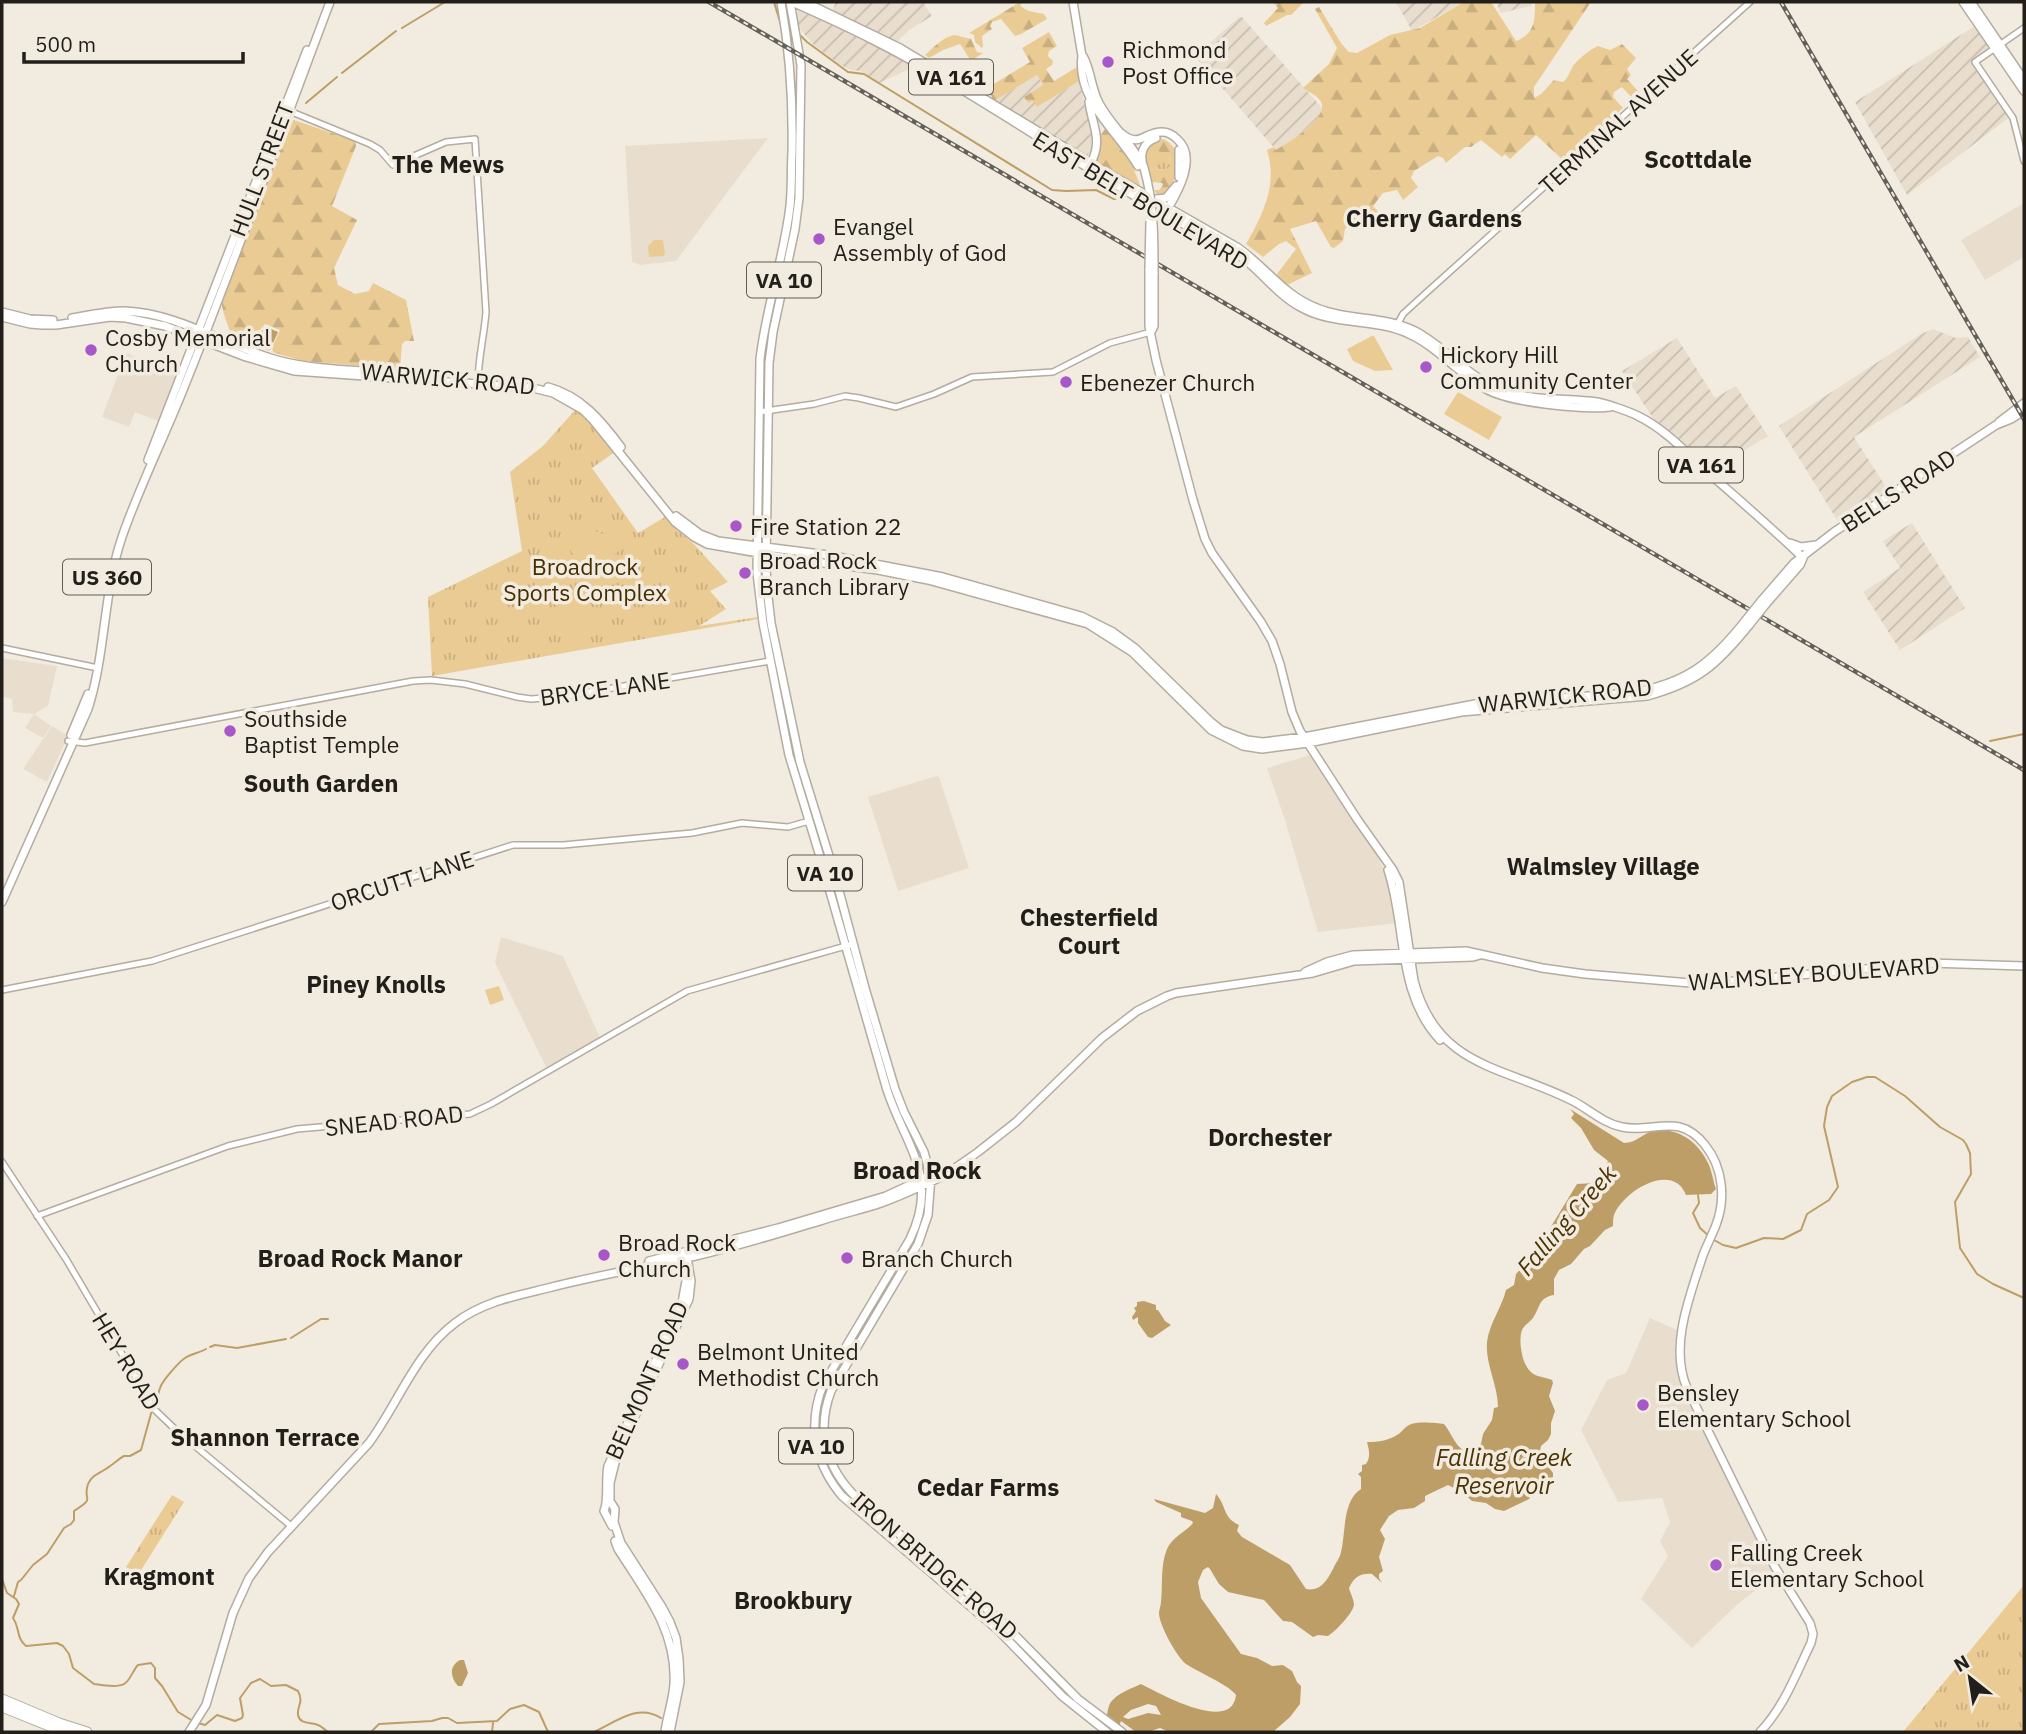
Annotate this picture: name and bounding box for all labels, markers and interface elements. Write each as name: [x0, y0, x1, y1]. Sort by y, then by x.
scale bar: [24, 21, 243, 65]
text: 500 m: [35, 30, 96, 58]
place label: Richmond Post Office: [1122, 34, 1234, 90]
street label: TERMINAL AVENUE: [1532, 42, 1704, 200]
marker: Richmond Post Office: [1100, 54, 1116, 70]
road number: VA 161: [909, 60, 993, 94]
street label: HULL STREET: [222, 98, 300, 240]
street label: EAST BELT BOULEVARD: [1028, 124, 1254, 276]
district label: Scottdale: [1644, 143, 1752, 175]
district label: The Mews: [392, 148, 504, 180]
district label: Cherry Gardens: [1346, 202, 1522, 234]
place label: Evangel Assembly of God: [833, 211, 1007, 267]
marker: Evangel Assembly of God: [811, 231, 827, 247]
road number: VA 10: [747, 262, 821, 298]
place label: Cosby Memorial Church: [105, 322, 271, 378]
place label: Hickory Hill Community Center: [1440, 339, 1634, 395]
marker: Cosby Memorial Church: [83, 342, 99, 358]
street label: WARWICK ROAD: [360, 355, 536, 401]
marker: Hickory Hill Community Center: [1418, 359, 1434, 375]
place label: Ebenezer Church: [1080, 367, 1255, 397]
marker: Ebenezer Church: [1058, 374, 1074, 390]
street label: BELLS ROAD: [1835, 442, 1961, 538]
road number: VA 161: [1659, 448, 1743, 482]
place label: Fire Station 22: [750, 511, 902, 541]
marker: Fire Station 22: [728, 518, 744, 534]
place label: Broad Rock Branch Library: [759, 545, 910, 601]
park label: Broadrock Sports Complex: [503, 551, 667, 607]
road number: US 360: [63, 560, 151, 594]
marker: Broad Rock Branch Library: [737, 565, 753, 581]
street label: BRYCE LANE: [538, 664, 672, 712]
street label: WARWICK ROAD: [1477, 671, 1653, 719]
place label: Southside Baptist Temple: [244, 703, 399, 759]
marker: Southside Baptist Temple: [222, 723, 238, 739]
district label: South Garden: [244, 767, 398, 799]
street label: ORCUTT LANE: [326, 843, 478, 917]
district label: Walmsley Village: [1506, 850, 1700, 882]
road number: VA 10: [788, 856, 862, 890]
district label: Chesterfield Court: [1020, 901, 1158, 961]
street label: WALMSLEY BOULEVARD: [1687, 949, 1941, 997]
district label: Piney Knolls: [306, 968, 446, 1000]
street label: SNEAD ROAD: [323, 1098, 465, 1142]
district label: Dorchester: [1208, 1121, 1332, 1153]
district label: Broad Rock: [853, 1154, 981, 1186]
water label: Falling Creek: [1509, 1158, 1623, 1282]
place label: Broad Rock Church: [618, 1227, 736, 1283]
district label: Broad Rock Manor: [257, 1242, 463, 1274]
place label: Branch Church: [861, 1243, 1013, 1273]
marker: Broad Rock Church: [596, 1247, 612, 1263]
marker: Branch Church: [839, 1250, 855, 1266]
street label: BELMONT ROAD: [598, 1296, 694, 1464]
street label: HEY ROAD: [86, 1307, 168, 1415]
place label: Belmont United Methodist Church: [697, 1336, 879, 1392]
marker: Belmont United Methodist Church: [675, 1356, 691, 1372]
place label: Bensley Elementary School: [1657, 1377, 1851, 1433]
marker: Bensley Elementary School: [1635, 1397, 1651, 1413]
district label: Shannon Terrace: [170, 1421, 360, 1453]
road number: VA 10: [779, 1428, 853, 1464]
water label: Falling Creek Reservoir: [1436, 1441, 1573, 1501]
district label: Cedar Farms: [917, 1471, 1059, 1503]
street label: IRON BRIDGE ROAD: [845, 1484, 1025, 1646]
place label: Falling Creek Elementary School: [1730, 1537, 1924, 1593]
marker: Falling Creek Elementary School: [1708, 1557, 1724, 1573]
district label: Kragmont: [103, 1560, 215, 1592]
district label: Brookbury: [734, 1584, 852, 1616]
north arrow: [1935, 1643, 2005, 1713]
text: N: [1950, 1649, 1973, 1677]

